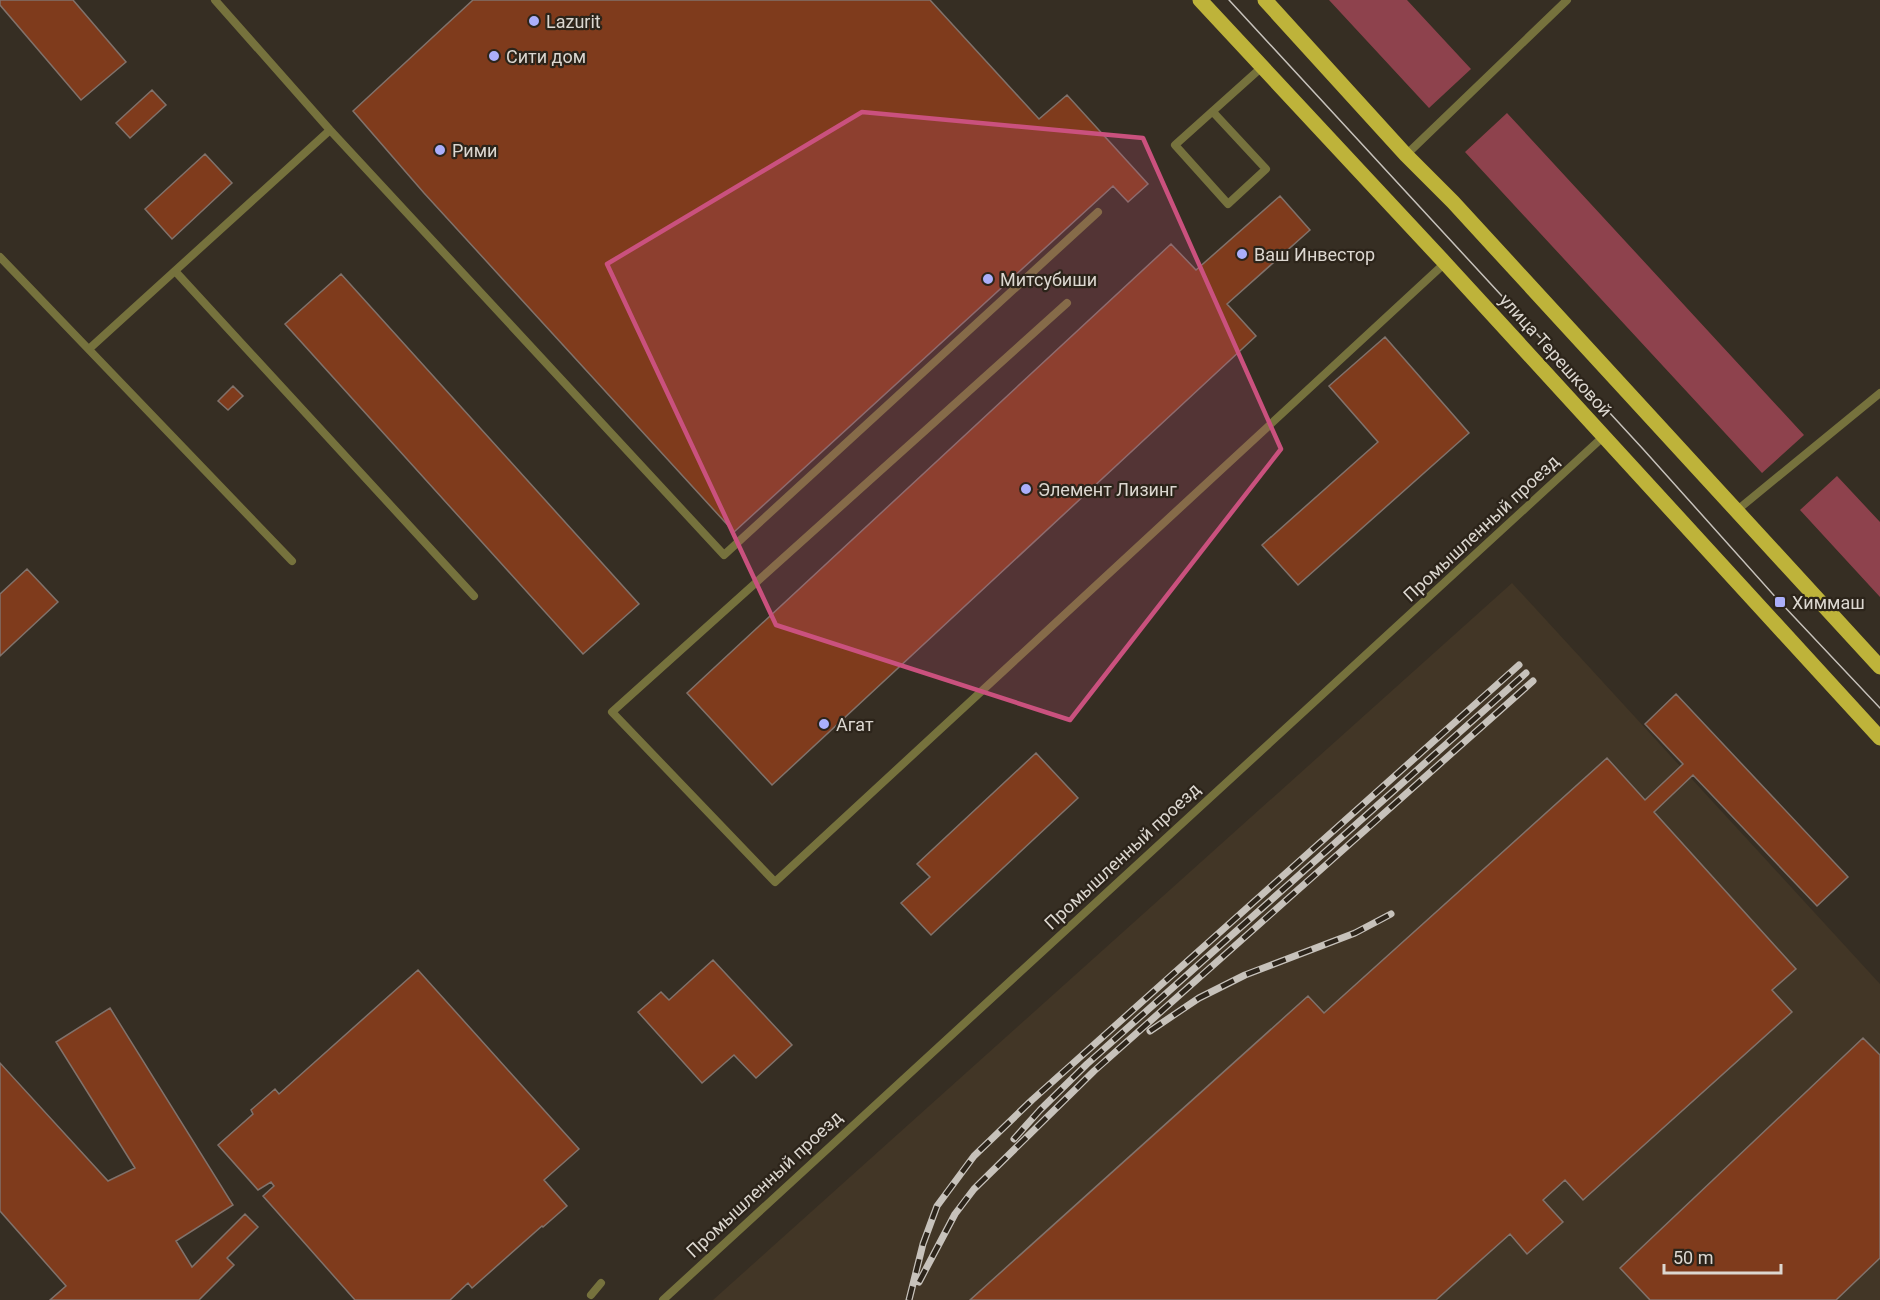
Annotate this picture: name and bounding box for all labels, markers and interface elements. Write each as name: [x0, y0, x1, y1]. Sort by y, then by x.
place label: Lazurit: [546, 11, 601, 32]
marker: Lazurit: [527, 14, 541, 28]
place label: Сити дом: [506, 46, 586, 67]
marker: Сити дом: [487, 49, 501, 63]
place label: Рими: [452, 140, 497, 161]
marker: Рими: [433, 143, 447, 157]
place label: Ваш Инвестор: [1254, 244, 1375, 265]
marker: Ваш Инвестор: [1235, 247, 1249, 261]
place label: Митсубиши: [1000, 269, 1097, 290]
marker: Митсубиши: [981, 272, 995, 286]
street label: улица Терешковой: [1495, 289, 1617, 421]
street label: Промышленный проезд: [1399, 450, 1563, 606]
place label: Элемент Лизинг: [1038, 479, 1177, 500]
marker: Элемент Лизинг: [1019, 482, 1033, 496]
place label: Химмаш: [1792, 592, 1865, 613]
marker: Химмаш: [1773, 595, 1787, 609]
place label: Агат: [836, 714, 874, 735]
marker: Агат: [817, 717, 831, 731]
street label: Промышленный проезд: [1040, 778, 1204, 934]
street label: Промышленный проезд: [682, 1106, 846, 1262]
scale bar: [1664, 1237, 1781, 1275]
text: 50 m: [1673, 1247, 1713, 1268]

